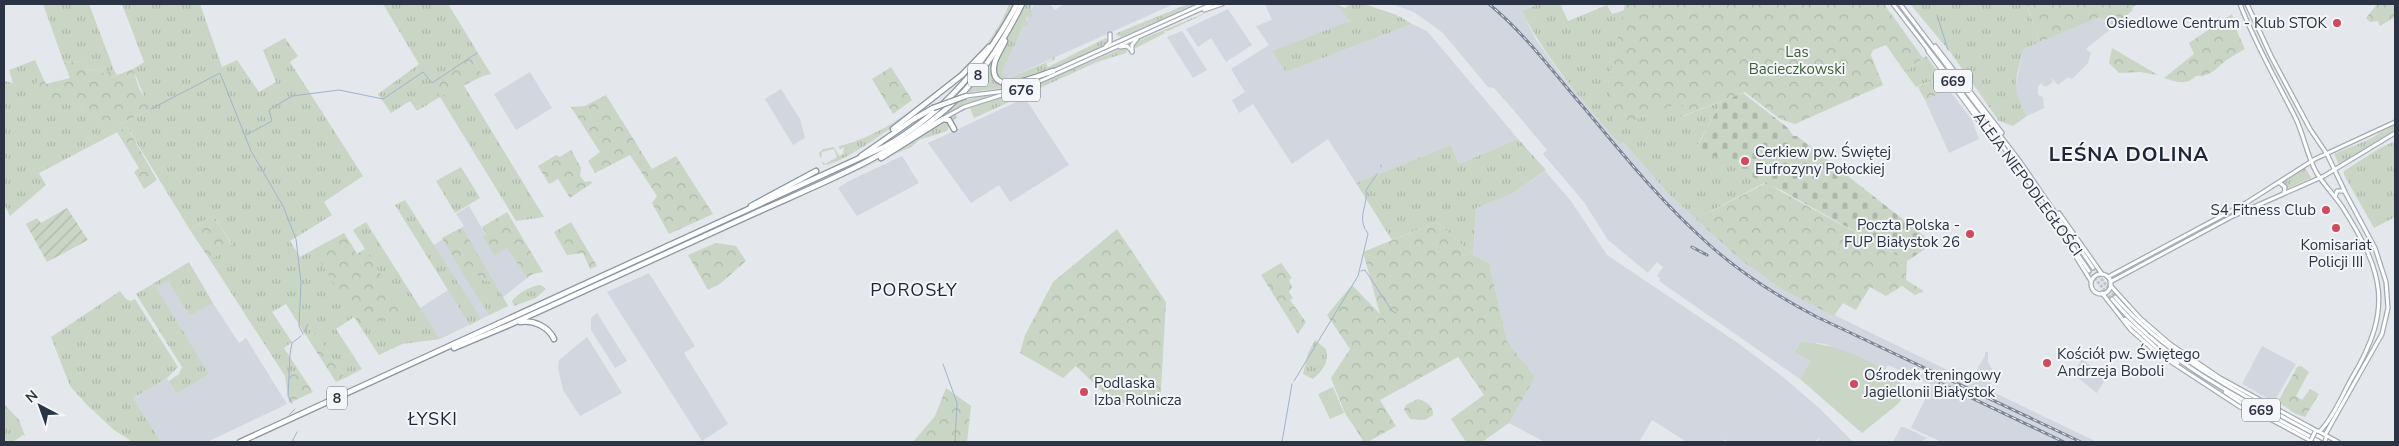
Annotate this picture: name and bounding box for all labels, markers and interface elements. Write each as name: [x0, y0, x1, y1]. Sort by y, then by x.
place label: Osiedlowe Centrum - Klub STOK: [2106, 13, 2328, 33]
marker: Osiedlowe Centrum - Klub STOK: [2331, 17, 2343, 29]
park label: Las Bacieczkowski: [1749, 42, 1845, 79]
road number: 8: [968, 64, 988, 86]
road number: 669: [1934, 70, 1972, 92]
road number: 676: [1002, 78, 1040, 102]
street label: ALEJA NIEPODLEGŁOŚCI: [1969, 107, 2088, 260]
place label: Cerkiew pw. Świętej Eufrozyny Połockiej: [1755, 141, 1891, 179]
district label: LEŚNA DOLINA: [2049, 141, 2209, 168]
marker: Cerkiew pw. Świętej Eufrozyny Połockiej: [1739, 155, 1751, 167]
place label: S4 Fitness Club: [2210, 200, 2316, 220]
marker: S4 Fitness Club: [2320, 204, 2332, 216]
place label: Poczta Polska - FUP Białystok 26: [1844, 215, 1960, 252]
marker: Komisariat Policji III: [2330, 222, 2342, 234]
marker: Poczta Polska - FUP Białystok 26: [1964, 228, 1976, 240]
place label: Komisariat Policji III: [2300, 235, 2372, 272]
district label: POROSŁY: [870, 278, 958, 302]
place label: Kościół pw. Świętego Andrzeja Boboli: [2057, 343, 2200, 381]
marker: Kościół pw. Świętego Andrzeja Boboli: [2041, 357, 2053, 369]
place label: Ośrodek treningowy Jagiellonii Białystok: [1863, 365, 2001, 402]
place label: Podlaska Izba Rolnicza: [1094, 373, 1182, 410]
marker: Ośrodek treningowy Jagiellonii Białystok: [1848, 378, 1860, 390]
north arrow: [15, 381, 65, 431]
text: N: [22, 386, 42, 407]
road number: 8: [327, 386, 347, 409]
marker: Podlaska Izba Rolnicza: [1078, 386, 1090, 398]
road number: 669: [2242, 398, 2280, 422]
district label: ŁYSKI: [407, 407, 458, 431]

